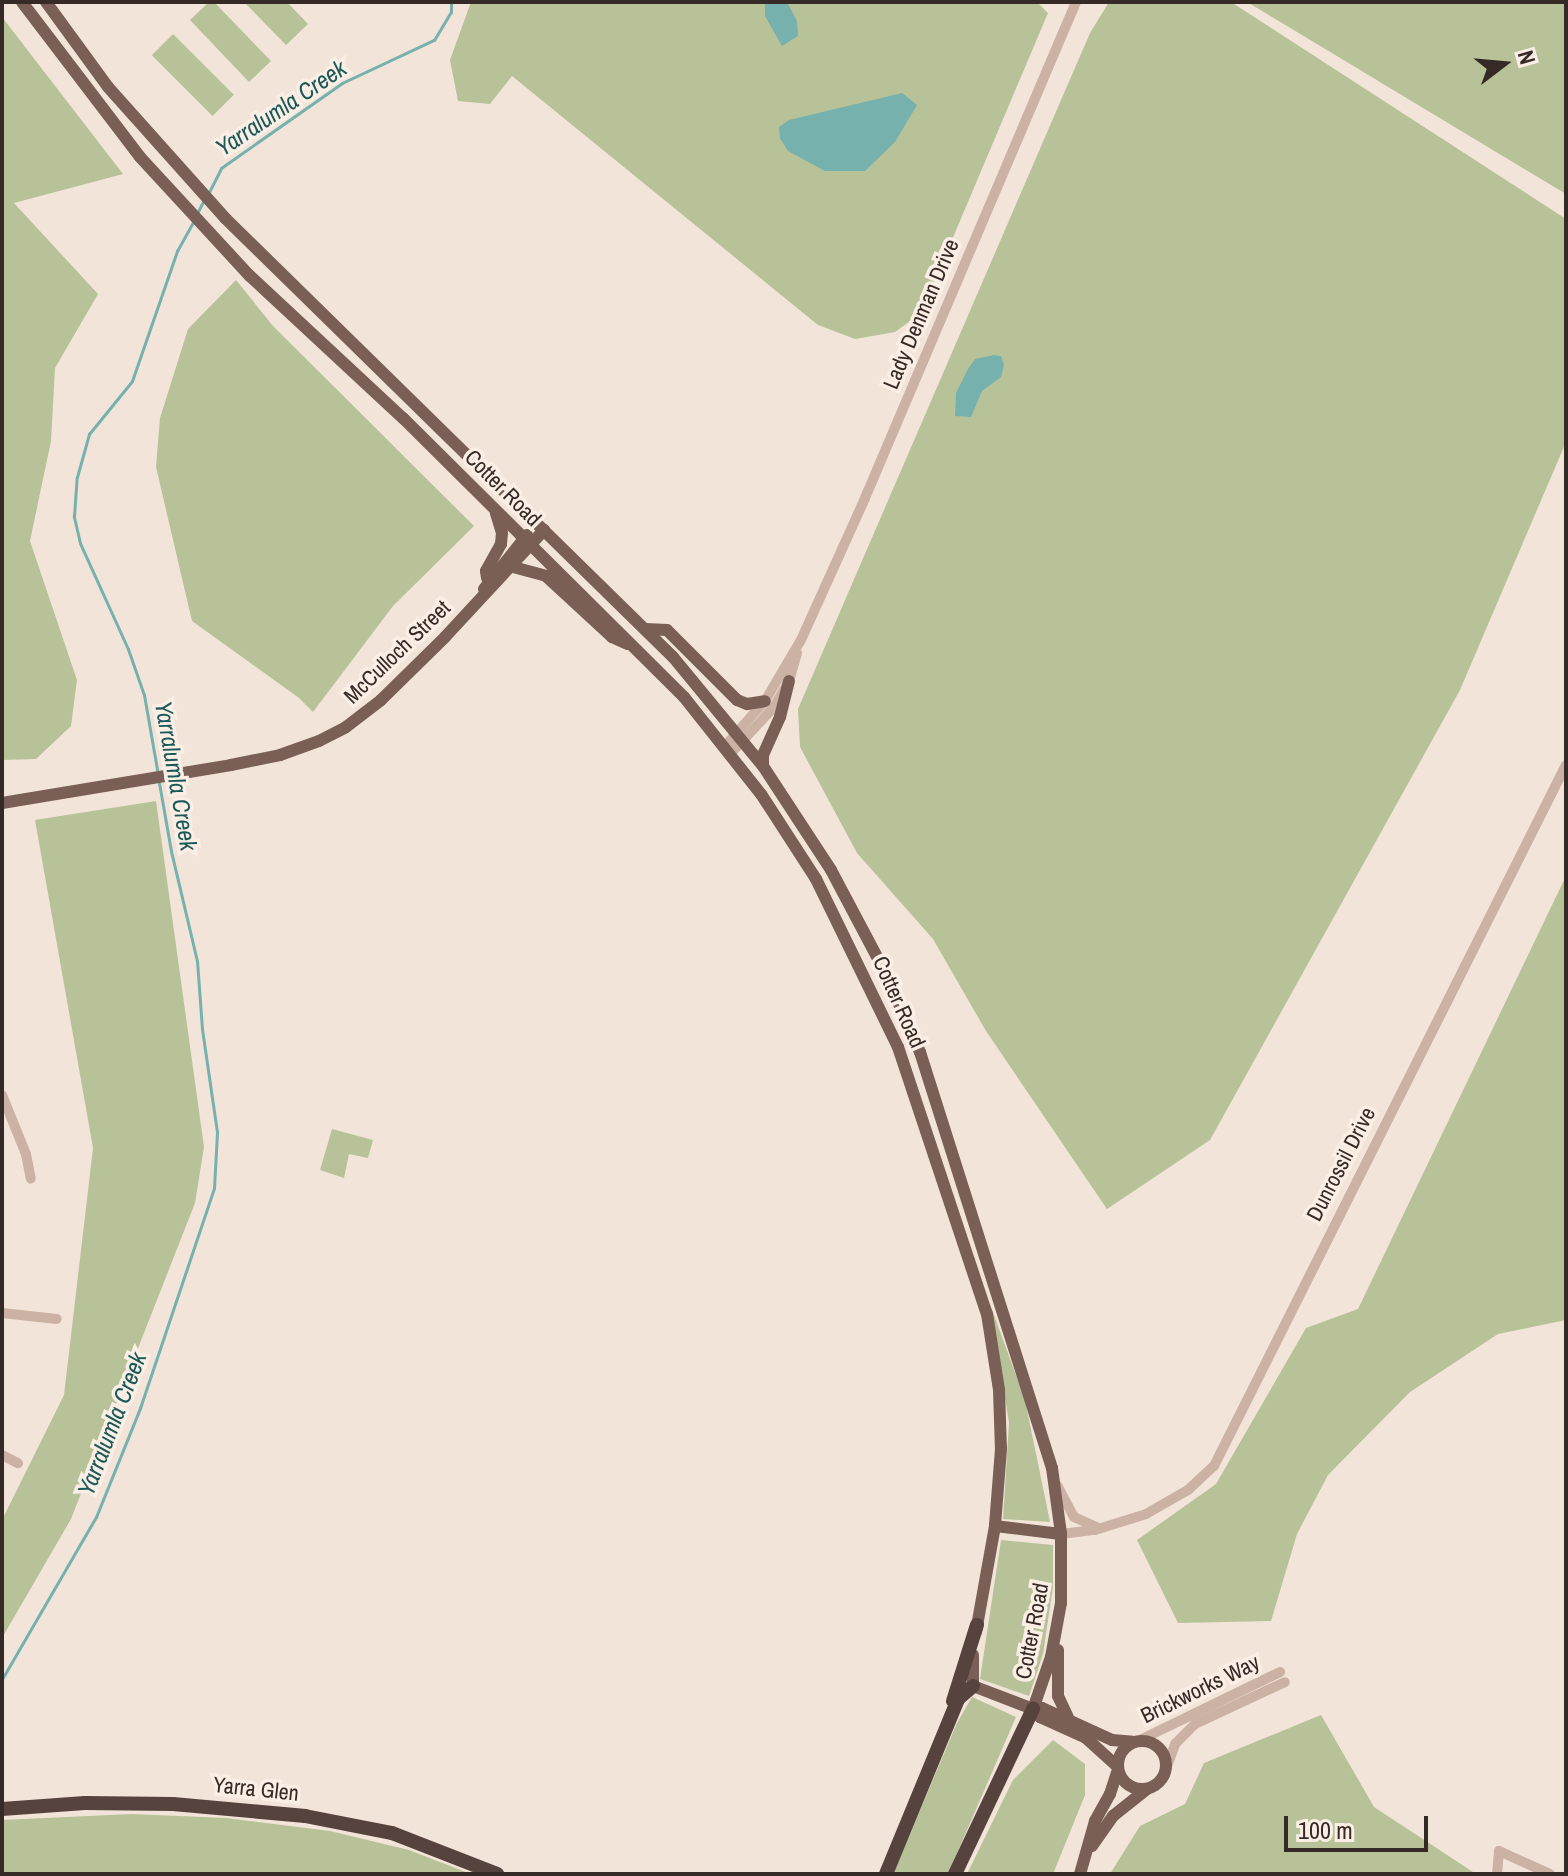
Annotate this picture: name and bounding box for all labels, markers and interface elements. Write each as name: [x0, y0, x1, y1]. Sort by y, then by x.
north arrow: [1464, 24, 1544, 104]
text: N: [1511, 47, 1543, 68]
water label: Yarralumla Creek: [210, 54, 352, 162]
street label: Lady Denman Drive: [878, 235, 964, 393]
street label: Cotter Road: [459, 444, 547, 532]
street label: McCulloch Street: [338, 595, 456, 709]
water label: Yarralumla Creek: [149, 699, 203, 853]
street label: Cotter Road: [867, 952, 931, 1052]
street label: Dunrossil Drive: [1301, 1103, 1381, 1225]
water label: Yarralumla Creek: [71, 1348, 153, 1500]
street label: Cotter Road: [1010, 1581, 1054, 1681]
street label: Brickworks Way: [1136, 1649, 1264, 1729]
street label: Yarra Glen: [212, 1771, 300, 1807]
scale bar: [1288, 1800, 1432, 1850]
text: 100 m: [1298, 1814, 1353, 1846]

